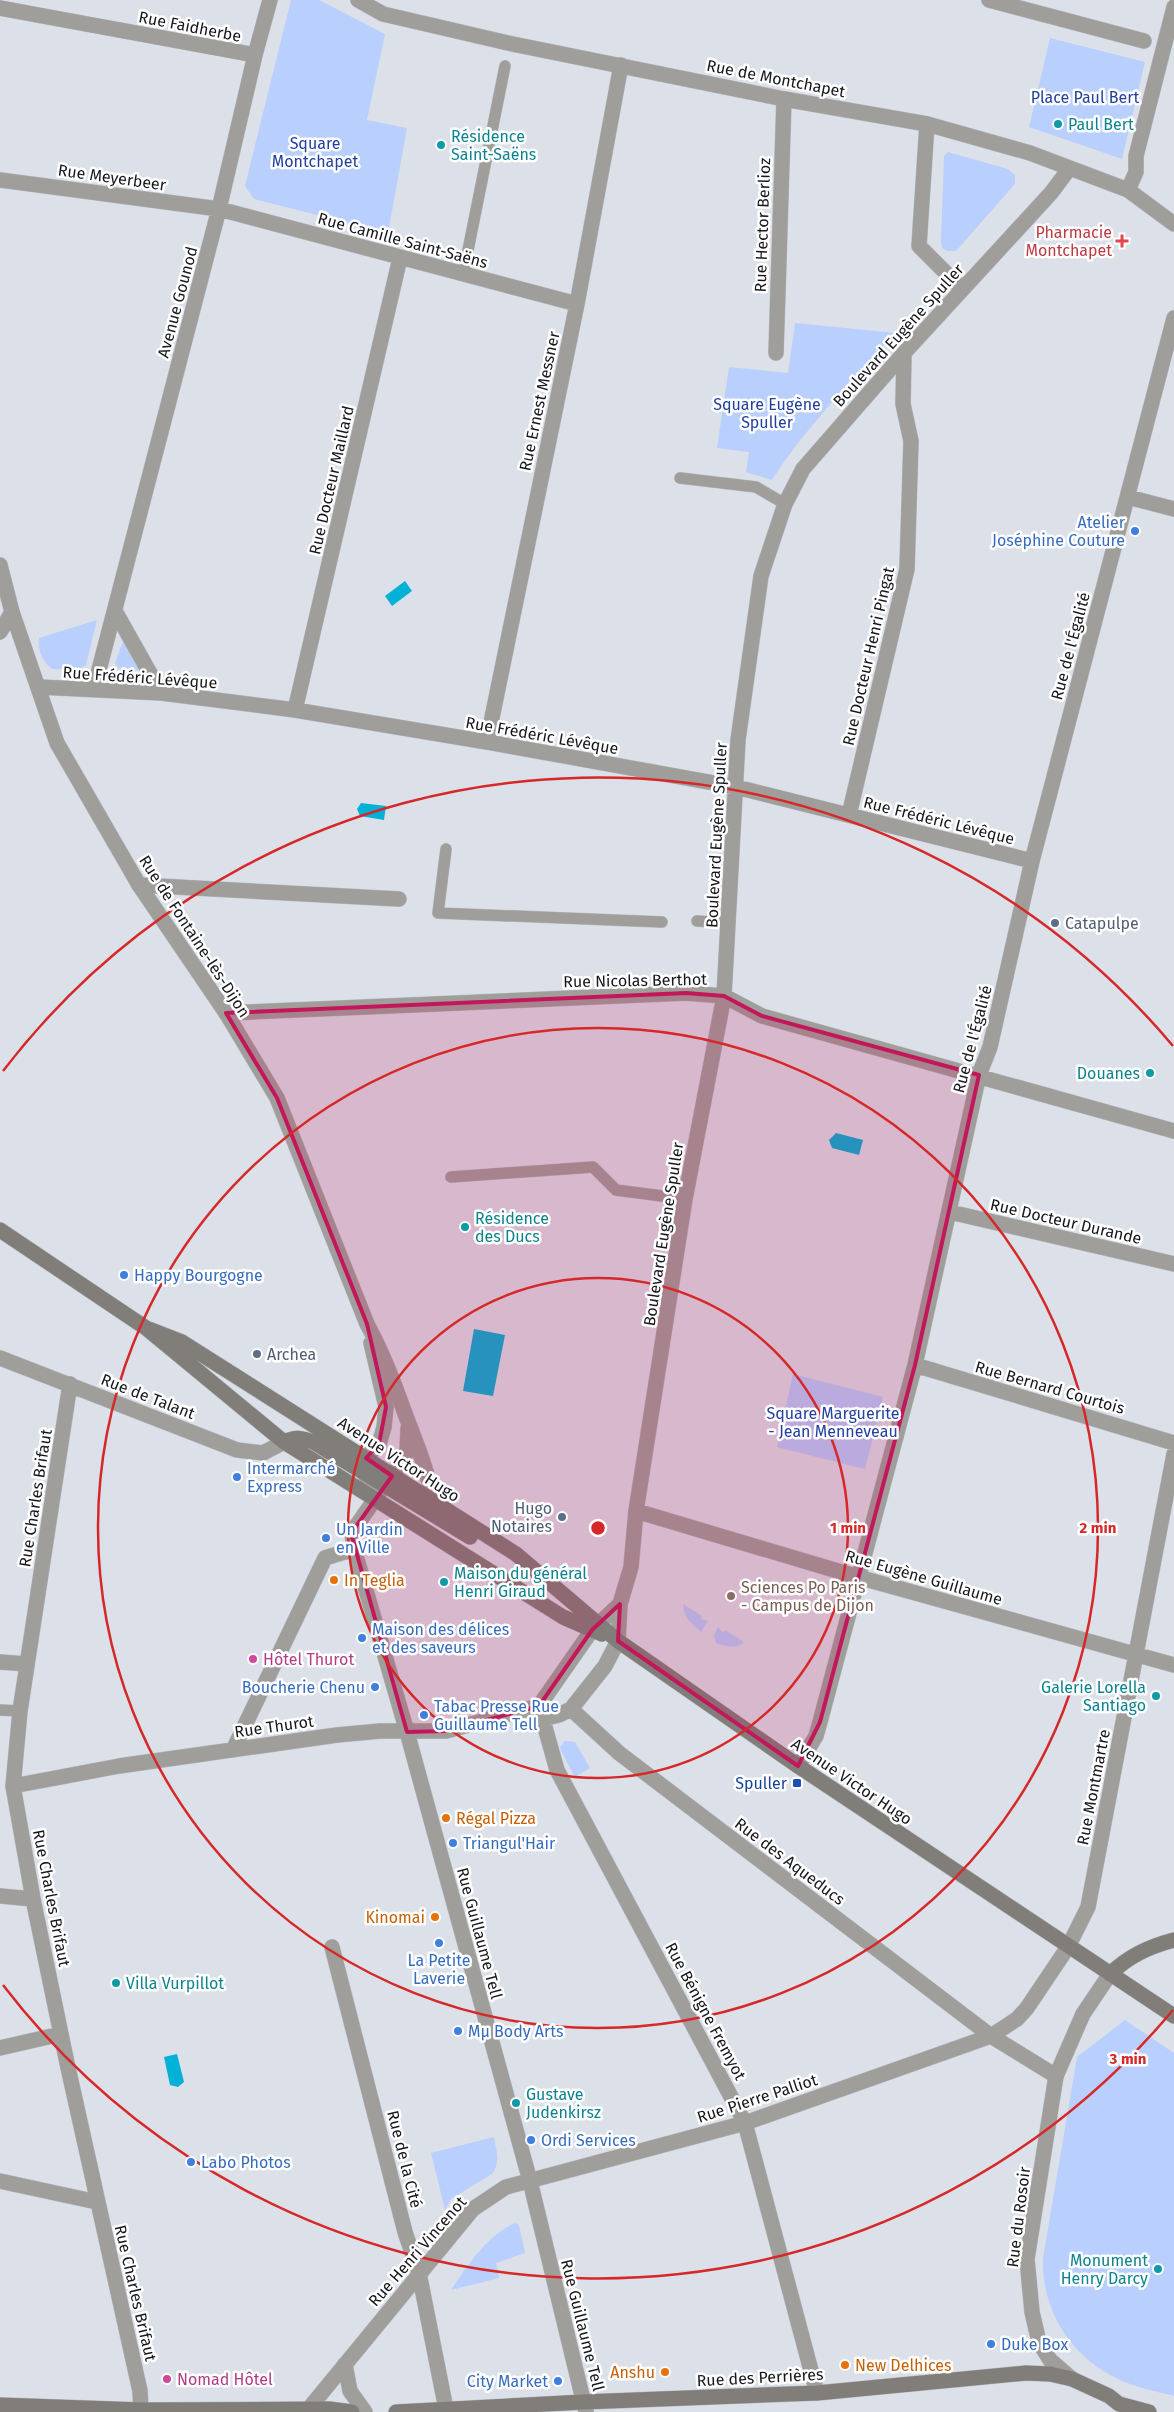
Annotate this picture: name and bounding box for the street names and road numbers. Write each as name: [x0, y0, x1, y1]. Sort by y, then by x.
street label: Rue Faidherbe: [137, 7, 243, 46]
street label: Rue de Montchapet: [705, 56, 847, 101]
street label: Rue Hector Berlioz: [751, 157, 774, 293]
street label: Rue Meyerbeer: [57, 161, 168, 195]
street label: Rue Camille Saint-Saëns: [316, 209, 490, 272]
street label: Avenue Gounod: [154, 244, 201, 360]
street label: Boulevard Eugène Spuller: [829, 259, 968, 411]
street label: Rue Ernest Messner: [515, 329, 564, 473]
street label: Rue Docteur Maillard: [305, 404, 358, 556]
street label: Rue Docteur Henri Pingat: [839, 565, 898, 747]
street label: Rue de l'Égalité: [1046, 590, 1094, 702]
street label: Rue Frédéric Lévêque: [62, 663, 218, 692]
street label: Rue Frédéric Lévêque: [464, 713, 620, 758]
street label: Boulevard Eugène Spuller: [702, 741, 731, 928]
street label: Rue Frédéric Lévêque: [861, 793, 1016, 848]
street label: Rue de Fontaine-lès-Dijon: [135, 852, 254, 1021]
street label: Rue Nicolas Berthot: [563, 970, 707, 991]
street label: Rue de l'Égalité: [948, 983, 996, 1095]
street label: Boulevard Eugène Spuller: [640, 1140, 688, 1327]
street label: Rue Docteur Durande: [988, 1195, 1143, 1248]
street label: Rue Bernard Courtois: [973, 1357, 1127, 1418]
street label: Rue de Talant: [98, 1370, 198, 1423]
street label: Avenue Victor Hugo: [334, 1413, 463, 1506]
street label: Rue Charles Brifaut: [15, 1428, 56, 1568]
street label: Rue Eugène Guillaume: [843, 1546, 1005, 1609]
street label: Rue Thurot: [233, 1712, 315, 1741]
street label: Rue Montmartre: [1073, 1728, 1114, 1847]
street label: Avenue Victor Hugo: [788, 1734, 916, 1829]
street label: Rue des Aqueducs: [731, 1814, 848, 1909]
street label: Rue Charles Brifaut: [29, 1828, 74, 1968]
street label: Rue Guillaume Tell: [453, 1865, 506, 2001]
street label: Rue Bénigne Fremyot: [661, 1939, 750, 2084]
street label: Rue Pierre Palliot: [695, 2070, 820, 2127]
street label: Rue de la Cité: [383, 2108, 426, 2210]
street label: Rue du Rosoir: [1003, 2165, 1034, 2269]
street label: Rue Henri Vincenot: [365, 2192, 470, 2310]
street label: Rue Charles Brifaut: [111, 2223, 160, 2363]
street label: Rue Guillaume Tell: [557, 2257, 608, 2393]
street label: Rue des Perrières: [696, 2365, 824, 2390]

